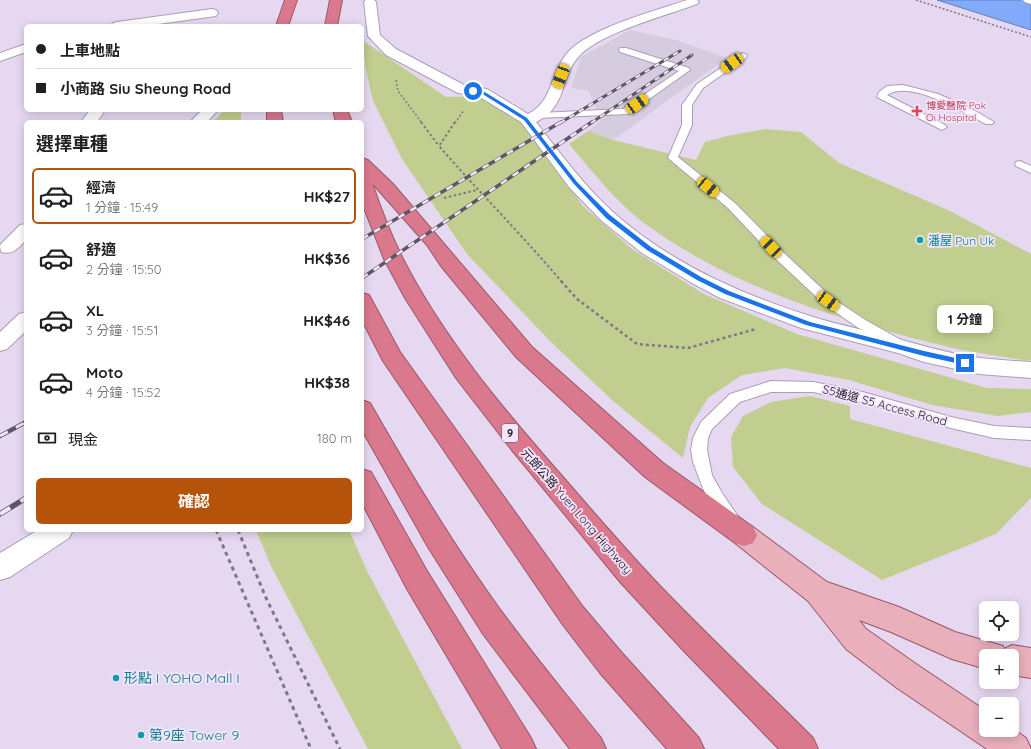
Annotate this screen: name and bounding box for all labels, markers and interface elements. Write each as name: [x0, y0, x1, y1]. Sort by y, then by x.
text: 上車地點: [60, 41, 120, 60]
car: [719, 51, 745, 75]
car: [551, 63, 571, 89]
text: 小商路 Siu Sheung Road: [60, 79, 231, 98]
route start: [464, 82, 482, 100]
car: [624, 92, 650, 116]
place label: 博愛醫院 Pok Oi Hospital: [926, 99, 986, 124]
marker: 博愛醫院 Pok Oi Hospital: [911, 105, 923, 117]
text: 選擇車種: [36, 132, 108, 155]
car: [695, 175, 721, 199]
icon: car: [38, 178, 74, 214]
text: 經濟: [86, 178, 116, 197]
text: HK$27: [304, 187, 350, 206]
text: 1 分鐘 · 15:49: [86, 199, 158, 215]
place label: 潘屋 Pun Uk: [928, 233, 994, 248]
car: [758, 234, 784, 260]
marker: 潘屋 Pun Uk: [915, 235, 925, 245]
icon: car: [38, 240, 74, 276]
text: 舒適: [86, 240, 116, 259]
text: HK$36: [304, 249, 350, 268]
text: 2 分鐘 · 15:50: [86, 261, 162, 277]
car: [815, 289, 841, 313]
text: XL: [86, 301, 104, 320]
icon: car: [38, 302, 74, 338]
callout: 1 分鐘: [937, 305, 993, 333]
text: HK$46: [303, 311, 350, 330]
text: 1 分鐘: [948, 311, 982, 327]
text: 3 分鐘 · 15:51: [86, 322, 158, 338]
route end: [956, 354, 974, 372]
text: Moto: [86, 363, 123, 382]
icon: car: [38, 364, 74, 400]
text: HK$38: [304, 373, 350, 392]
street label: S5通道 S5 Access Road: [821, 381, 949, 429]
text: 4 分鐘 · 15:52: [86, 384, 161, 400]
road number: 9: [502, 424, 518, 442]
icon: cash: [36, 427, 58, 449]
text: 現金: [68, 430, 98, 449]
text: 180 m: [317, 430, 352, 446]
street label: 元朗公路 Yuen Long Highway: [518, 445, 636, 577]
button: 確認: [36, 478, 352, 524]
map controls: [979, 601, 1019, 737]
button: locate: [979, 601, 1019, 641]
button: +: [979, 649, 1019, 689]
place label: 形點 I YOHO Mall I: [124, 669, 240, 687]
marker: 形點 I YOHO Mall I: [111, 673, 121, 683]
button: −: [979, 697, 1019, 737]
place label: 第9座 Tower 9: [149, 726, 240, 744]
marker: 第9座 Tower 9: [136, 730, 146, 740]

